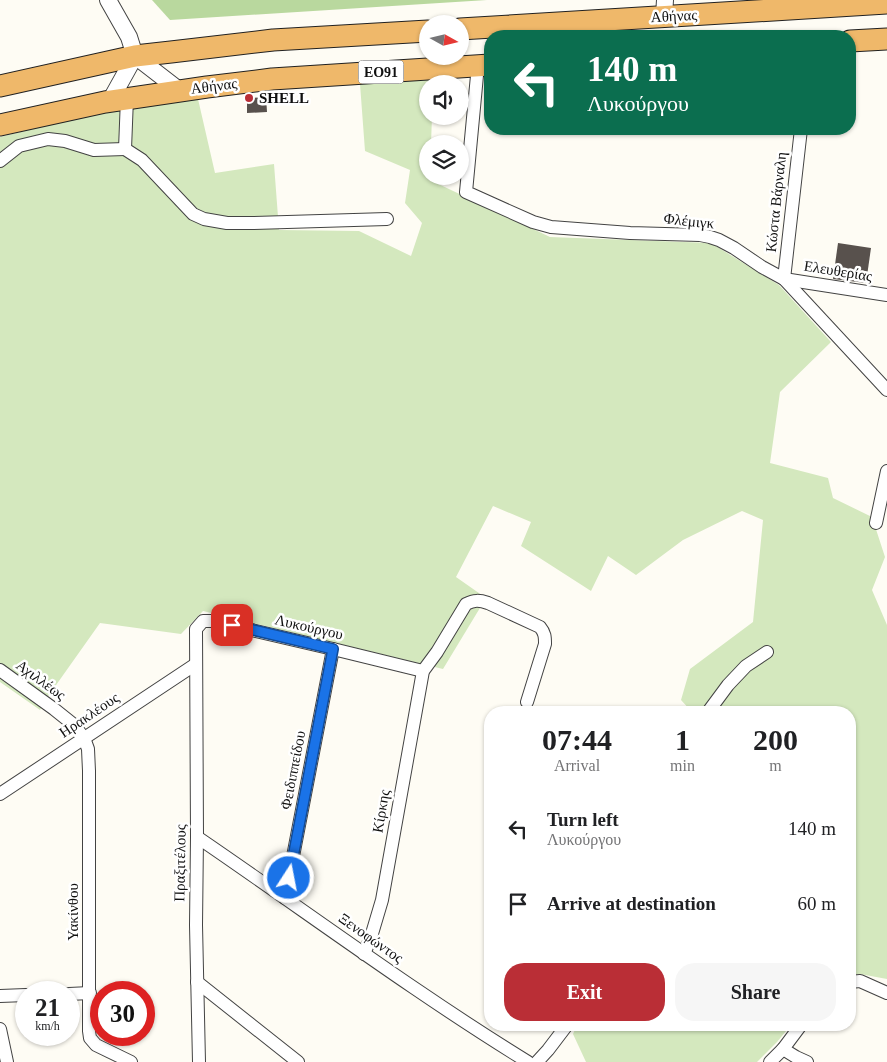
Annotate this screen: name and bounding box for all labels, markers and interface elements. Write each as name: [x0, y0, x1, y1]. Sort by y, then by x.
street label: Αθήνας: [650, 7, 698, 25]
north arrow: [419, 15, 469, 65]
map controls: [419, 15, 469, 185]
icon: left: [504, 50, 569, 115]
text: 140 m: [587, 50, 677, 89]
road number: ΕΟ91: [358, 61, 404, 84]
street label: Αθήνας: [190, 75, 238, 97]
button: sound: [419, 75, 469, 125]
place label: SHELL: [259, 90, 309, 106]
text: Λυκούργου: [587, 91, 689, 116]
marker: SHELL: [243, 92, 255, 104]
button: layers: [419, 135, 469, 185]
street label: Κώστα Βάρναλη: [763, 151, 789, 253]
street label: Φλέμιγκ: [663, 210, 716, 232]
street label: Ελευθερίας: [803, 258, 873, 284]
pin: [211, 604, 253, 646]
icon: arrive: [218, 611, 246, 639]
street label: Λυκούργου: [273, 611, 345, 643]
street label: Αχιλλέως: [13, 657, 69, 703]
street label: Ηρακλέους: [56, 689, 122, 741]
text: 07:44: [542, 723, 612, 756]
text: 1: [675, 723, 690, 756]
text: 200: [753, 723, 798, 756]
street label: Φειδιππείδου: [278, 729, 308, 811]
text: Arrival: [554, 757, 600, 774]
text: min: [670, 757, 695, 774]
text: m: [769, 757, 782, 774]
street label: Κίρκης: [369, 788, 393, 834]
text: Turn left: [547, 809, 619, 830]
icon: left: [504, 815, 532, 843]
text: 140 m: [788, 818, 836, 839]
street label: Πραξιτέλους: [171, 824, 189, 902]
text: Λυκούργου: [547, 831, 621, 848]
position arrow: [262, 851, 314, 903]
street label: Υακίνθου: [65, 883, 81, 941]
icon: arrive: [504, 890, 532, 918]
text: Arrive at destination: [547, 893, 716, 914]
text: 60 m: [797, 893, 836, 914]
street label: Ξενοφώντος: [336, 910, 406, 966]
button: Exit: [504, 963, 665, 1021]
button: Share: [675, 963, 836, 1021]
speed limit sign: 30: [90, 981, 155, 1046]
text: 21: [35, 994, 60, 1021]
text: km/h: [35, 1019, 60, 1033]

